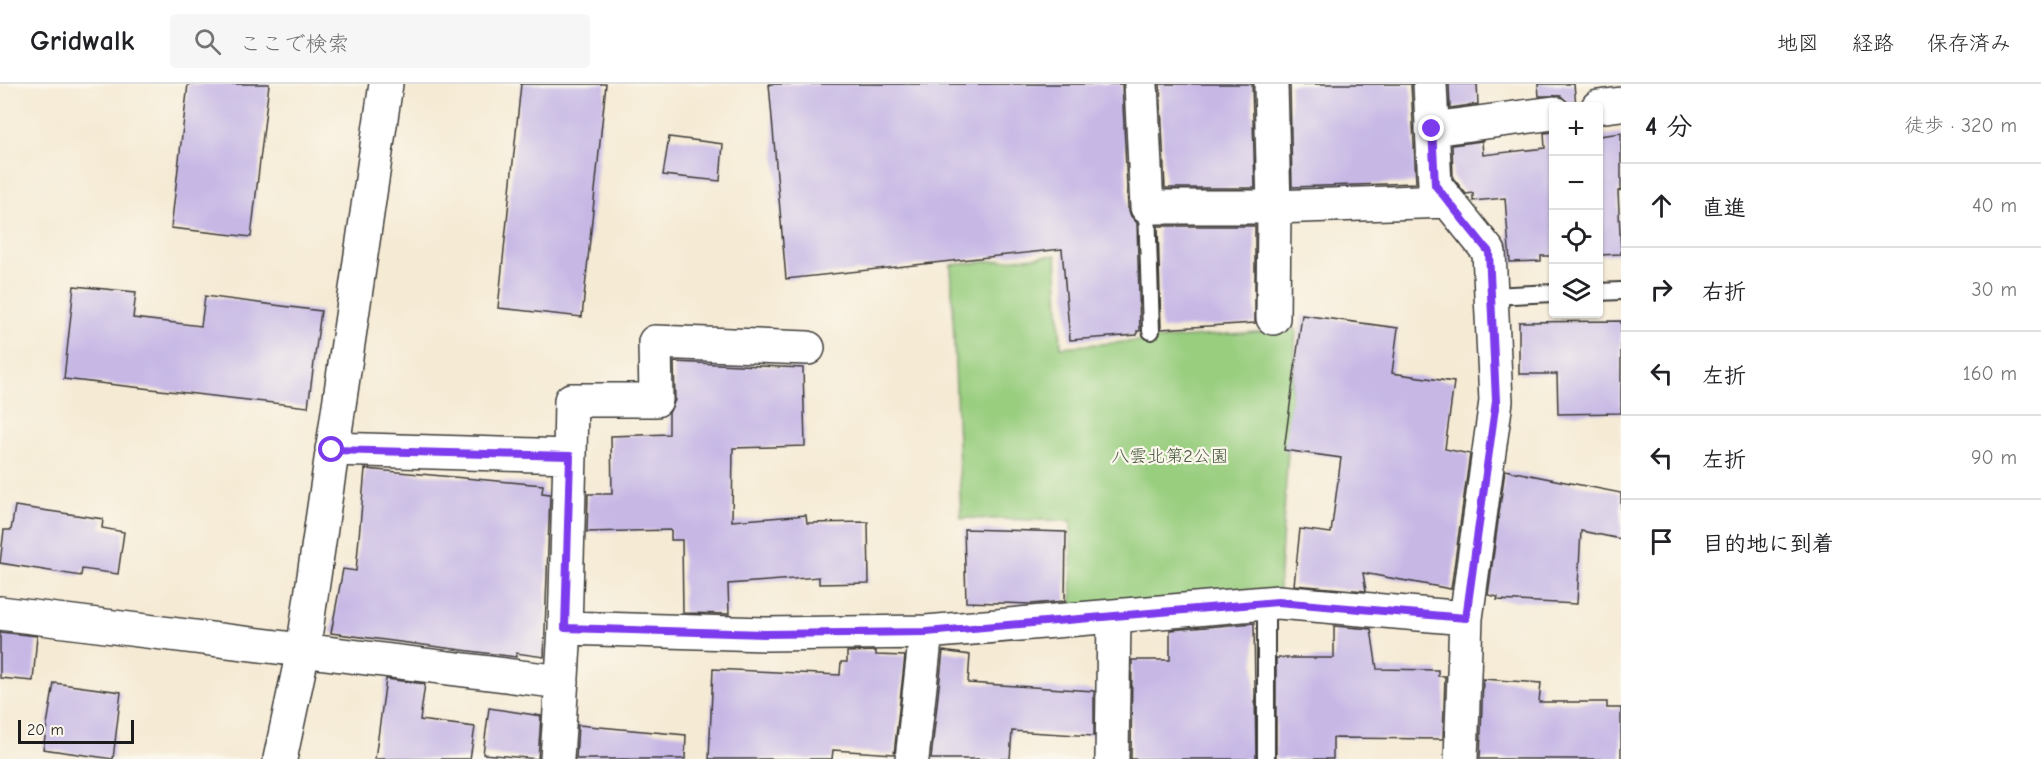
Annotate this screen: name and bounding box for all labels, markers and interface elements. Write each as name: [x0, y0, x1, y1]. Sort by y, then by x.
search box: [170, 14, 590, 68]
text: Gridwalk: [30, 25, 134, 57]
icon: search: [191, 25, 224, 58]
text: ここで検索: [239, 31, 349, 57]
text: 地図: [1777, 31, 1819, 55]
text: 経路: [1852, 31, 1894, 55]
text: 保存済み: [1927, 31, 2011, 55]
map controls: [1549, 102, 1603, 318]
button: +: [1549, 102, 1603, 156]
text: 4 分: [1645, 112, 1692, 142]
text: 徒歩 · 320 m: [1904, 114, 2017, 137]
route end: [1418, 115, 1444, 141]
button: −: [1549, 156, 1603, 210]
icon: ahead: [1645, 189, 1678, 222]
text: 40 m: [1972, 194, 2017, 217]
text: 直進: [1702, 195, 1746, 221]
button: locate: [1549, 210, 1603, 264]
button: layers: [1549, 264, 1603, 318]
icon: right: [1645, 273, 1678, 306]
text: 30 m: [1971, 278, 2017, 301]
text: 右折: [1702, 279, 1746, 305]
icon: left: [1645, 357, 1678, 390]
text: 160 m: [1963, 362, 2017, 385]
text: 左折: [1702, 363, 1746, 389]
route start: [318, 436, 344, 462]
icon: left: [1645, 441, 1678, 474]
park label: 八雲北第2公園: [1111, 446, 1229, 467]
text: 90 m: [1971, 446, 2017, 469]
text: 左折: [1702, 447, 1746, 473]
icon: arrive: [1645, 525, 1678, 558]
text: 目的地に到着: [1702, 531, 1834, 557]
scale bar: [18, 717, 134, 744]
text: 20 m: [27, 721, 64, 739]

